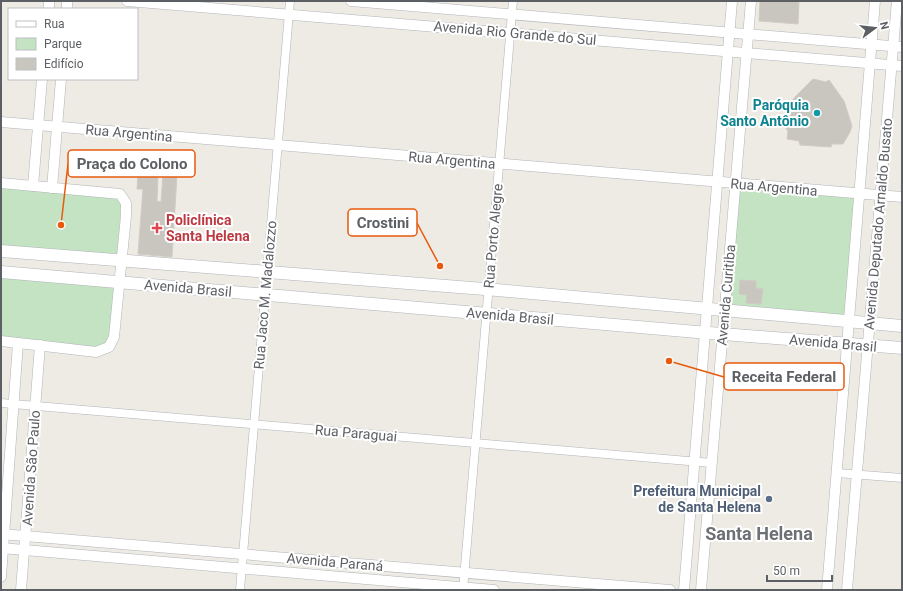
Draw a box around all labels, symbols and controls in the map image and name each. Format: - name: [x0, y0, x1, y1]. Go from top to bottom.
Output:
- legend: [8, 8, 138, 80]
- north arrow: [855, 8, 895, 48]
- text: Rua: [44, 17, 65, 31]
- street label: Avenida Rio Grande do Sul: [433, 18, 597, 48]
- text: N: [877, 20, 892, 31]
- text: Parque: [44, 37, 82, 51]
- text: Edifício: [44, 57, 84, 71]
- place label: Paróquia Santo Antônio: [720, 97, 809, 129]
- marker: Paróquia Santo Antônio: [812, 108, 822, 118]
- street label: Avenida Deputado Arnaldo Busato: [861, 117, 895, 331]
- street label: Rua Argentina: [85, 121, 173, 145]
- street label: Rua Argentina: [408, 148, 496, 172]
- callout: Praça do Colono: [68, 150, 195, 177]
- text: Praça do Colono: [77, 155, 187, 173]
- street label: Rua Argentina: [730, 175, 818, 199]
- street label: Rua Porto Alegre: [480, 183, 506, 289]
- callout: Crostini: [348, 209, 417, 236]
- place label: Policlínica Santa Helena: [166, 212, 250, 244]
- text: Crostini: [357, 214, 409, 232]
- street label: Rua Jaco M. Madalozzo: [251, 220, 279, 370]
- marker: Policlínica Santa Helena: [151, 222, 163, 234]
- street label: Avenida Curitiba: [714, 244, 738, 346]
- street label: Avenida Brasil: [144, 276, 232, 300]
- street label: Avenida Brasil: [466, 304, 554, 328]
- street label: Avenida Brasil: [789, 331, 877, 355]
- callout: Receita Federal: [724, 363, 844, 390]
- text: Receita Federal: [732, 368, 836, 386]
- street label: Avenida São Paulo: [19, 410, 43, 526]
- street label: Rua Paraguai: [314, 421, 398, 445]
- place label: Prefeitura Municipal de Santa Helena: [633, 483, 761, 515]
- marker: Prefeitura Municipal de Santa Helena: [764, 494, 774, 504]
- district label: Santa Helena: [705, 523, 813, 544]
- street label: Avenida Paraná: [286, 550, 384, 574]
- scale bar: [767, 557, 832, 583]
- text: 50 m: [773, 564, 800, 578]

